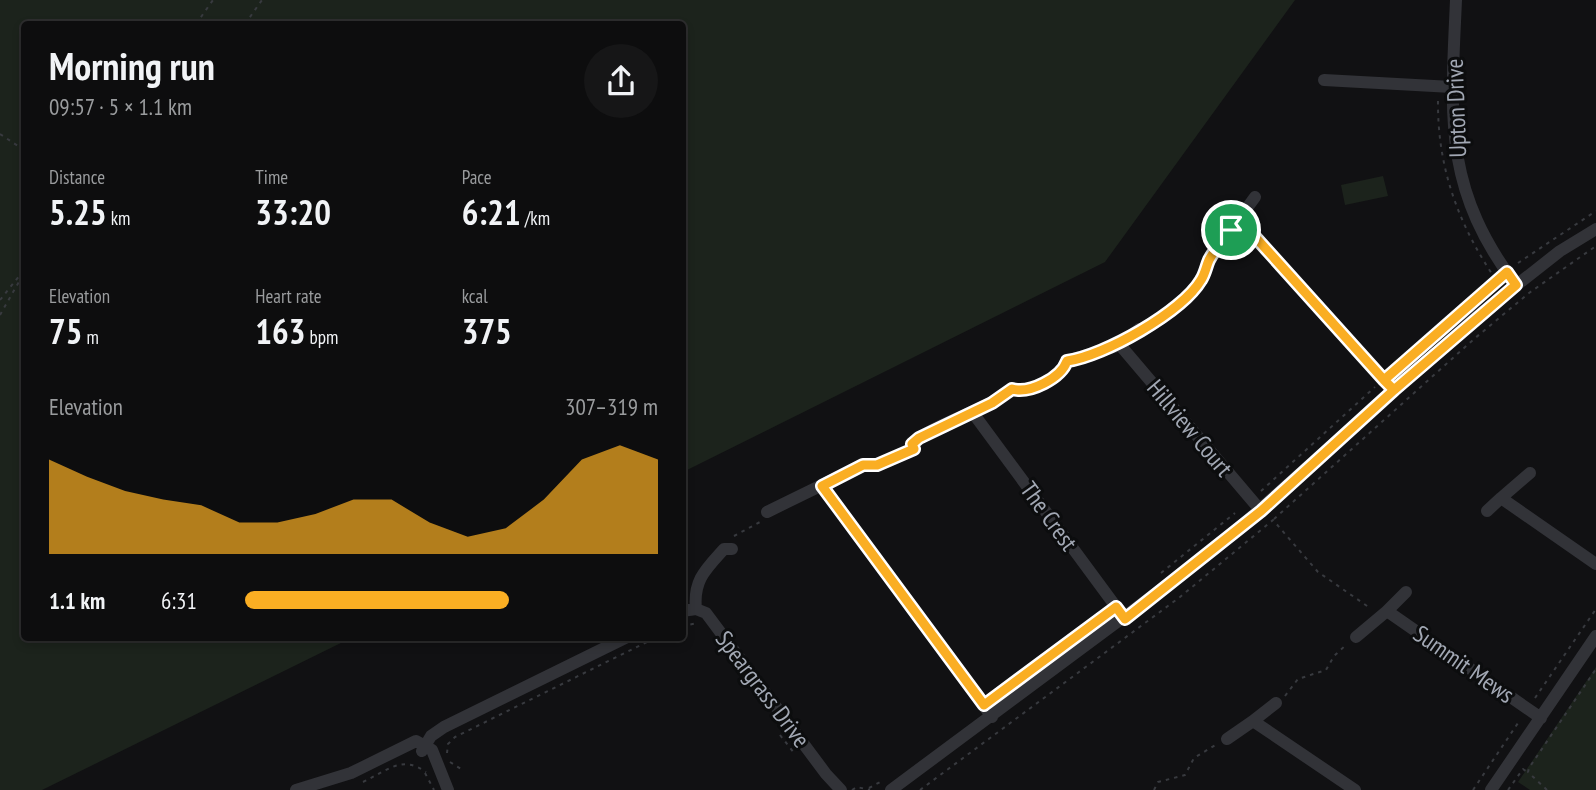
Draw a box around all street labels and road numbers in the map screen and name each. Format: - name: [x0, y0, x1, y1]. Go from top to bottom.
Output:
- street label: Upton Drive: [1439, 58, 1473, 158]
- street label: Hillview Court: [1140, 373, 1240, 483]
- street label: The Crest: [1013, 475, 1085, 557]
- street label: Summit Mews: [1408, 618, 1520, 710]
- street label: Speargrass Drive: [709, 624, 817, 754]

